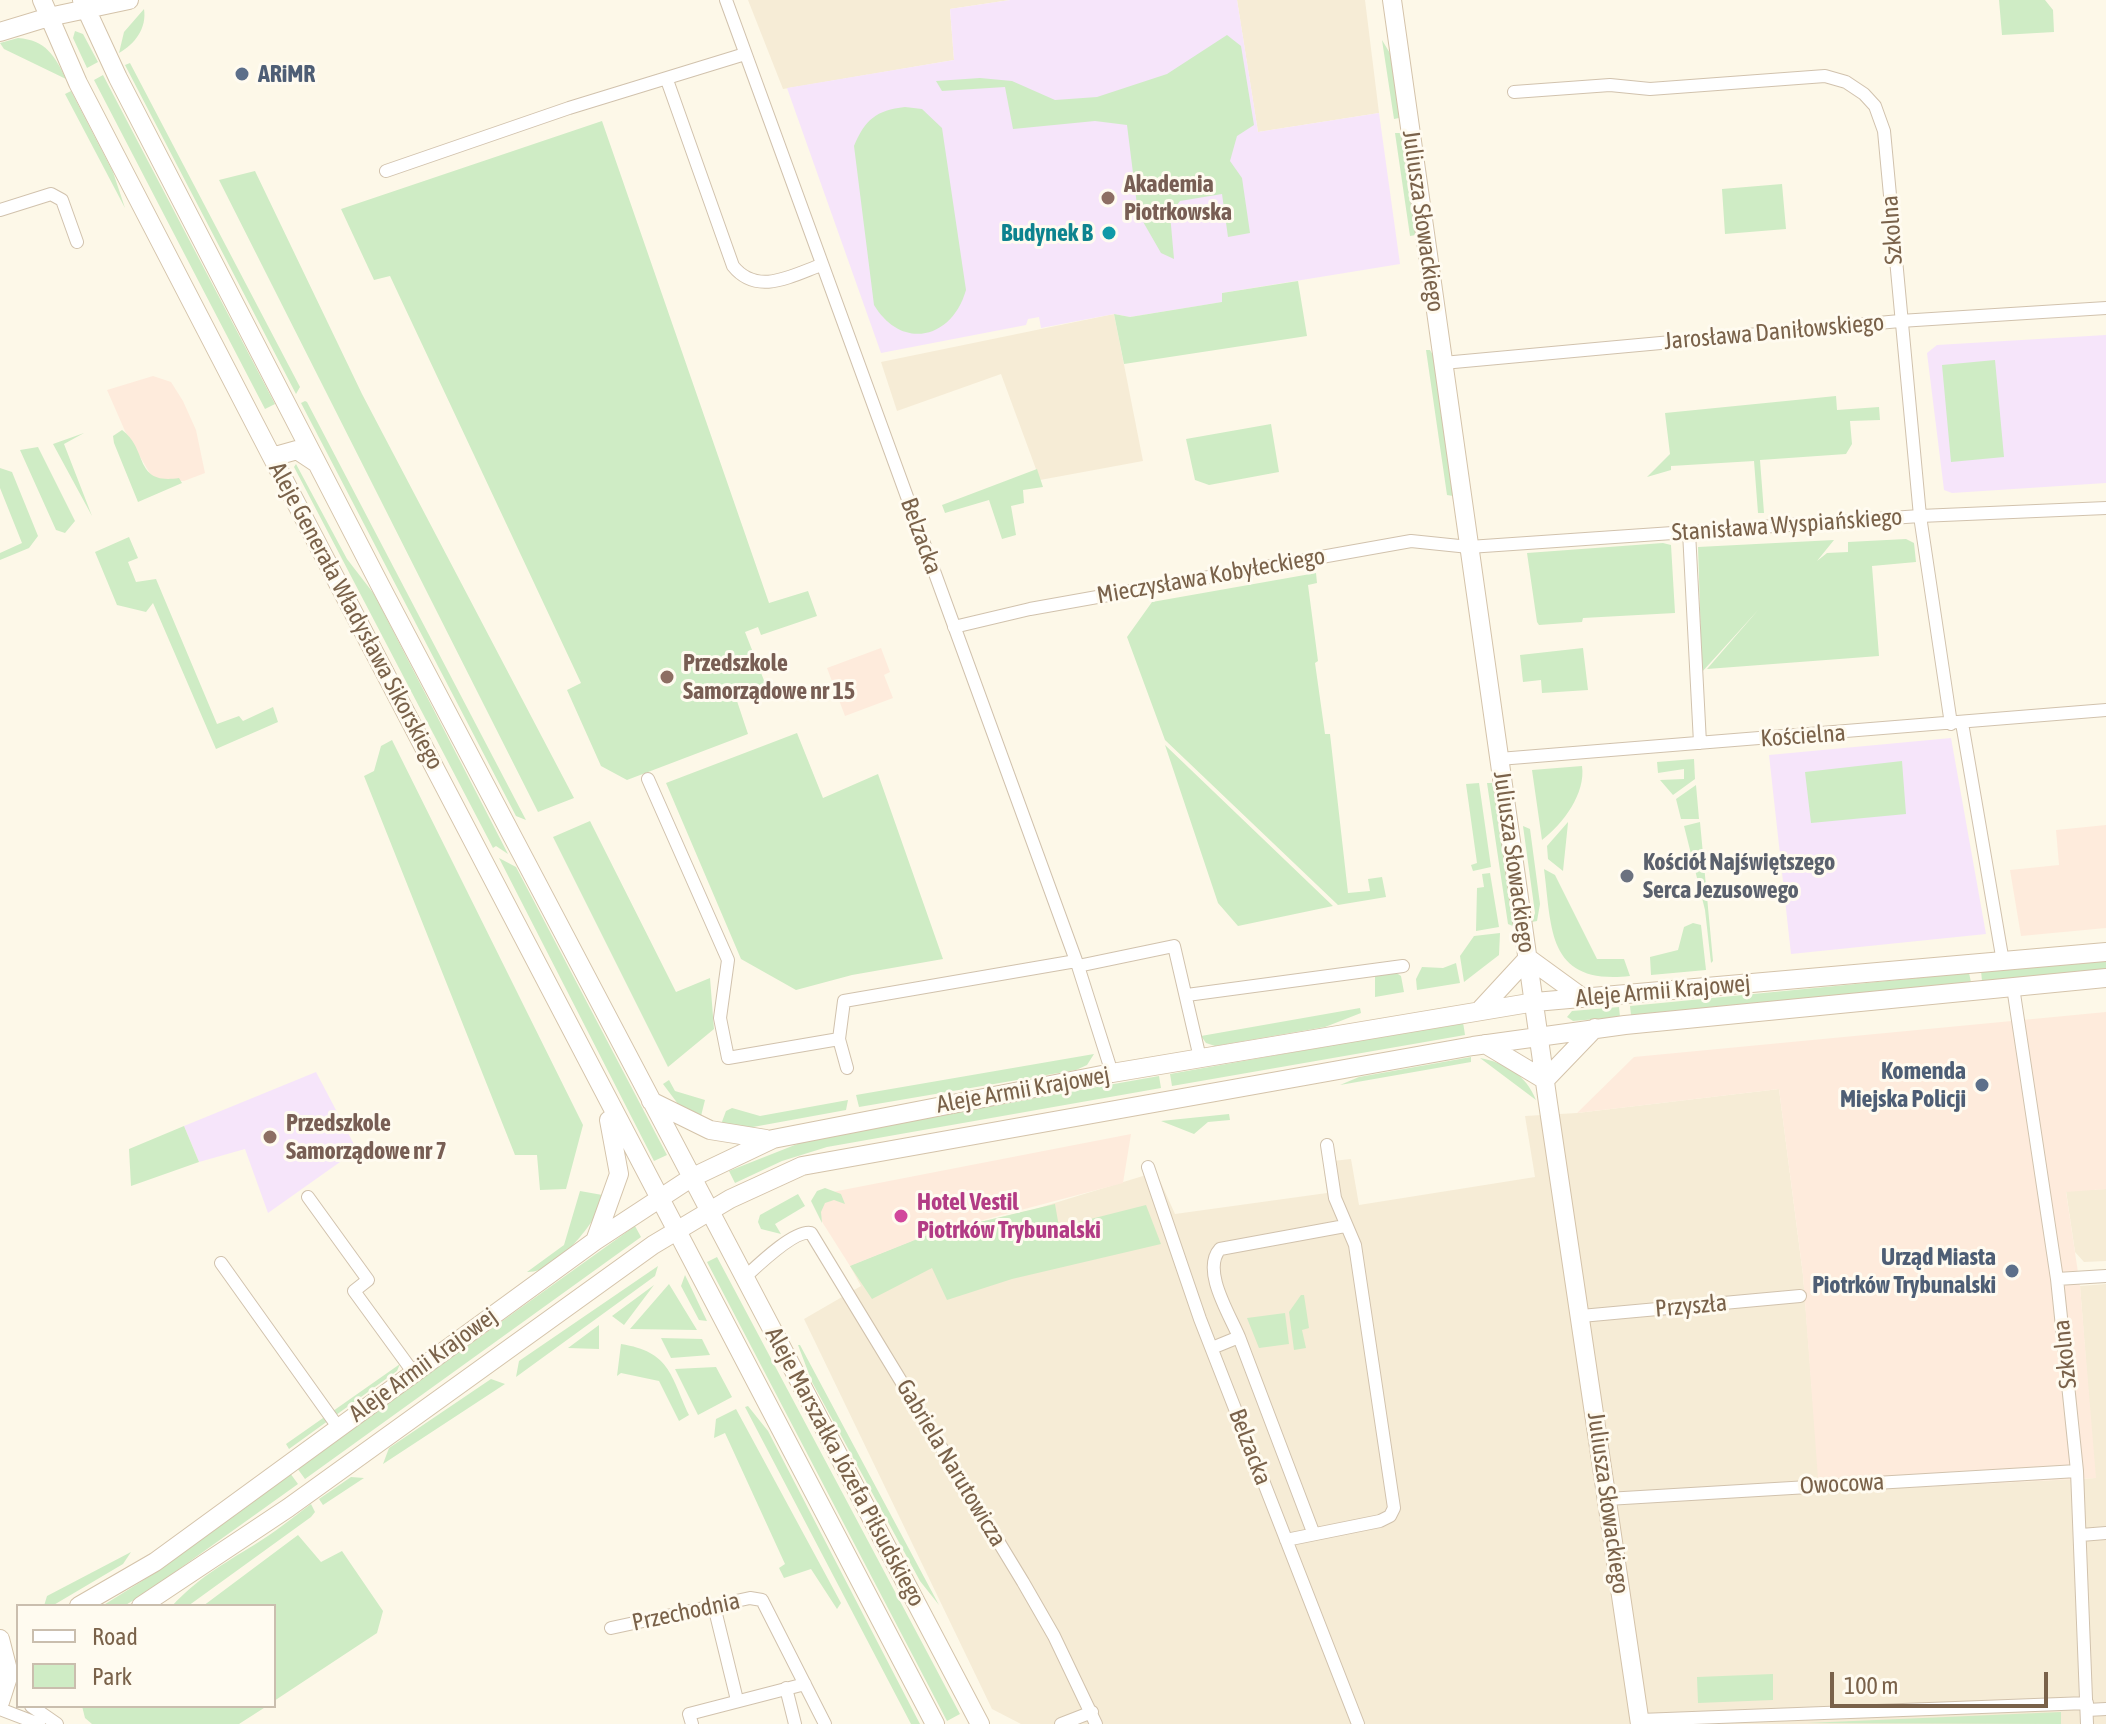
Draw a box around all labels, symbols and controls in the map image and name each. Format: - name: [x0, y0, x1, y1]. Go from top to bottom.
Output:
- place label: ARiMR: [258, 60, 315, 88]
- marker: ARiMR: [233, 65, 251, 83]
- street label: Juliusza Słowackiego: [1396, 128, 1450, 314]
- place label: Akademia Piotrkowska: [1124, 170, 1232, 226]
- marker: Akademia Piotrkowska: [1099, 189, 1117, 207]
- street label: Szkolna: [1875, 194, 1909, 266]
- place label: Budynek B: [1001, 219, 1093, 247]
- marker: Budynek B: [1100, 224, 1118, 242]
- street label: Jarosława Daniłowskiego: [1663, 308, 1885, 356]
- street label: Aleje Generała Władysława Sikorskiego: [263, 457, 449, 775]
- street label: Belzacka: [894, 494, 948, 578]
- street label: Stanisława Wyspiańskiego: [1671, 503, 1903, 547]
- street label: Mieczysława Kobyłeckiego: [1095, 542, 1327, 610]
- place label: Przedszkole Samorządowe nr 15: [683, 649, 855, 705]
- marker: Przedszkole Samorządowe nr 15: [658, 668, 676, 686]
- street label: Kościelna: [1759, 719, 1847, 753]
- street label: Juliusza Słowackiego: [1487, 769, 1541, 955]
- place label: Kościół Najświętszego Serca Jezusowego: [1643, 848, 1835, 904]
- marker: Kościół Najświętszego Serca Jezusowego: [1618, 867, 1636, 885]
- street label: Aleje Armii Krajowej: [1574, 969, 1752, 1013]
- place label: Komenda Miejska Policji: [1840, 1057, 1966, 1113]
- street label: Aleje Armii Krajowej: [934, 1061, 1112, 1119]
- marker: Komenda Miejska Policji: [1973, 1076, 1991, 1094]
- place label: Przedszkole Samorządowe nr 7: [286, 1109, 447, 1165]
- marker: Przedszkole Samorządowe nr 7: [261, 1128, 279, 1146]
- place label: Hotel Vestil Piotrków Trybunalski: [917, 1188, 1101, 1244]
- marker: Hotel Vestil Piotrków Trybunalski: [892, 1207, 910, 1225]
- place label: Urząd Miasta Piotrków Trybunalski: [1812, 1243, 1996, 1299]
- marker: Urząd Miasta Piotrków Trybunalski: [2003, 1262, 2021, 1280]
- street label: Przyszła: [1654, 1289, 1728, 1323]
- street label: Aleje Armii Krajowej: [344, 1302, 502, 1428]
- street label: Szkolna: [2047, 1318, 2083, 1390]
- street label: Aleje Marszałka Józefa Piłsudskiego: [759, 1323, 931, 1611]
- street label: Gabriela Narutowicza: [890, 1374, 1012, 1552]
- street label: Belzacka: [1222, 1405, 1278, 1489]
- street label: Juliusza Słowackiego: [1581, 1410, 1635, 1596]
- street label: Owocowa: [1799, 1467, 1885, 1501]
- street label: Przechodnia: [629, 1587, 743, 1637]
- legend: [16, 1604, 276, 1708]
- text: Road: [92, 1623, 138, 1650]
- scale bar: [1834, 1656, 2052, 1706]
- text: Park: [92, 1663, 132, 1690]
- text: 100 m: [1844, 1672, 1898, 1699]

